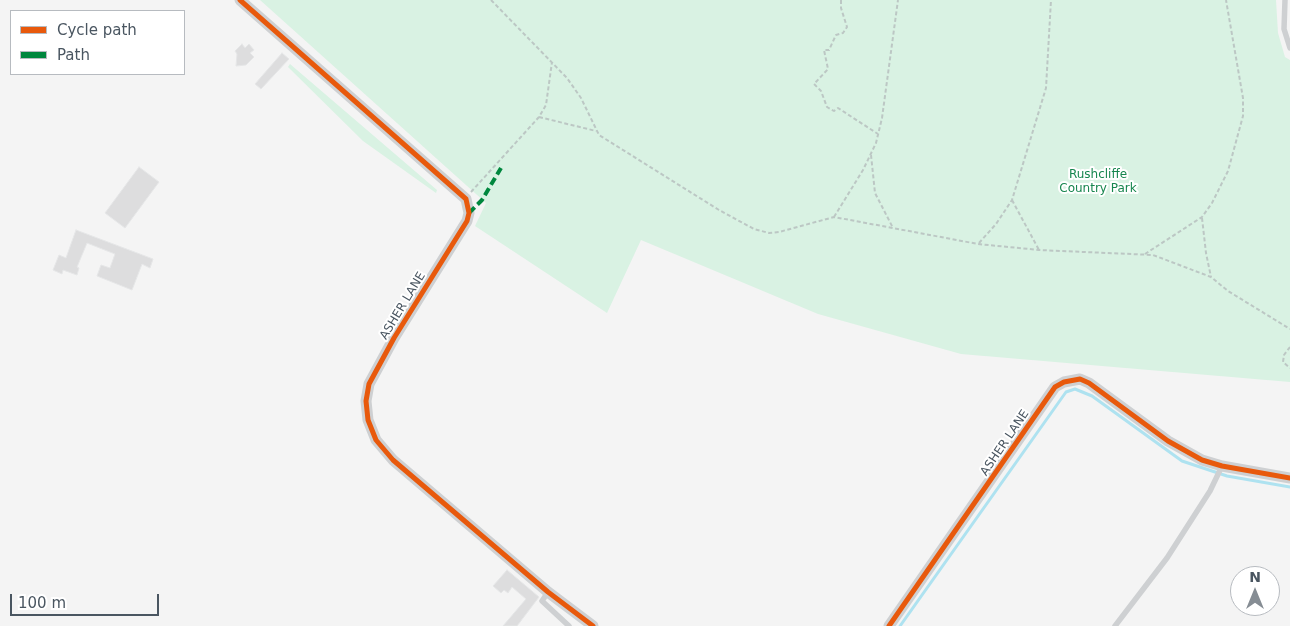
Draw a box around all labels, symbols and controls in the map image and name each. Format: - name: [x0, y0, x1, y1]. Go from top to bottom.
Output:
- legend: [10, 10, 185, 75]
- text: Cycle path: [57, 21, 137, 39]
- text: Path: [57, 46, 90, 64]
- park label: Rushcliffe Country Park: [1059, 168, 1137, 196]
- street label: ASHER LANE: [377, 270, 429, 342]
- street label: ASHER LANE: [978, 407, 1032, 479]
- north arrow: [1230, 566, 1280, 616]
- text: N: [1249, 569, 1261, 585]
- scale bar: [12, 584, 161, 616]
- text: 100 m: [18, 594, 66, 612]

